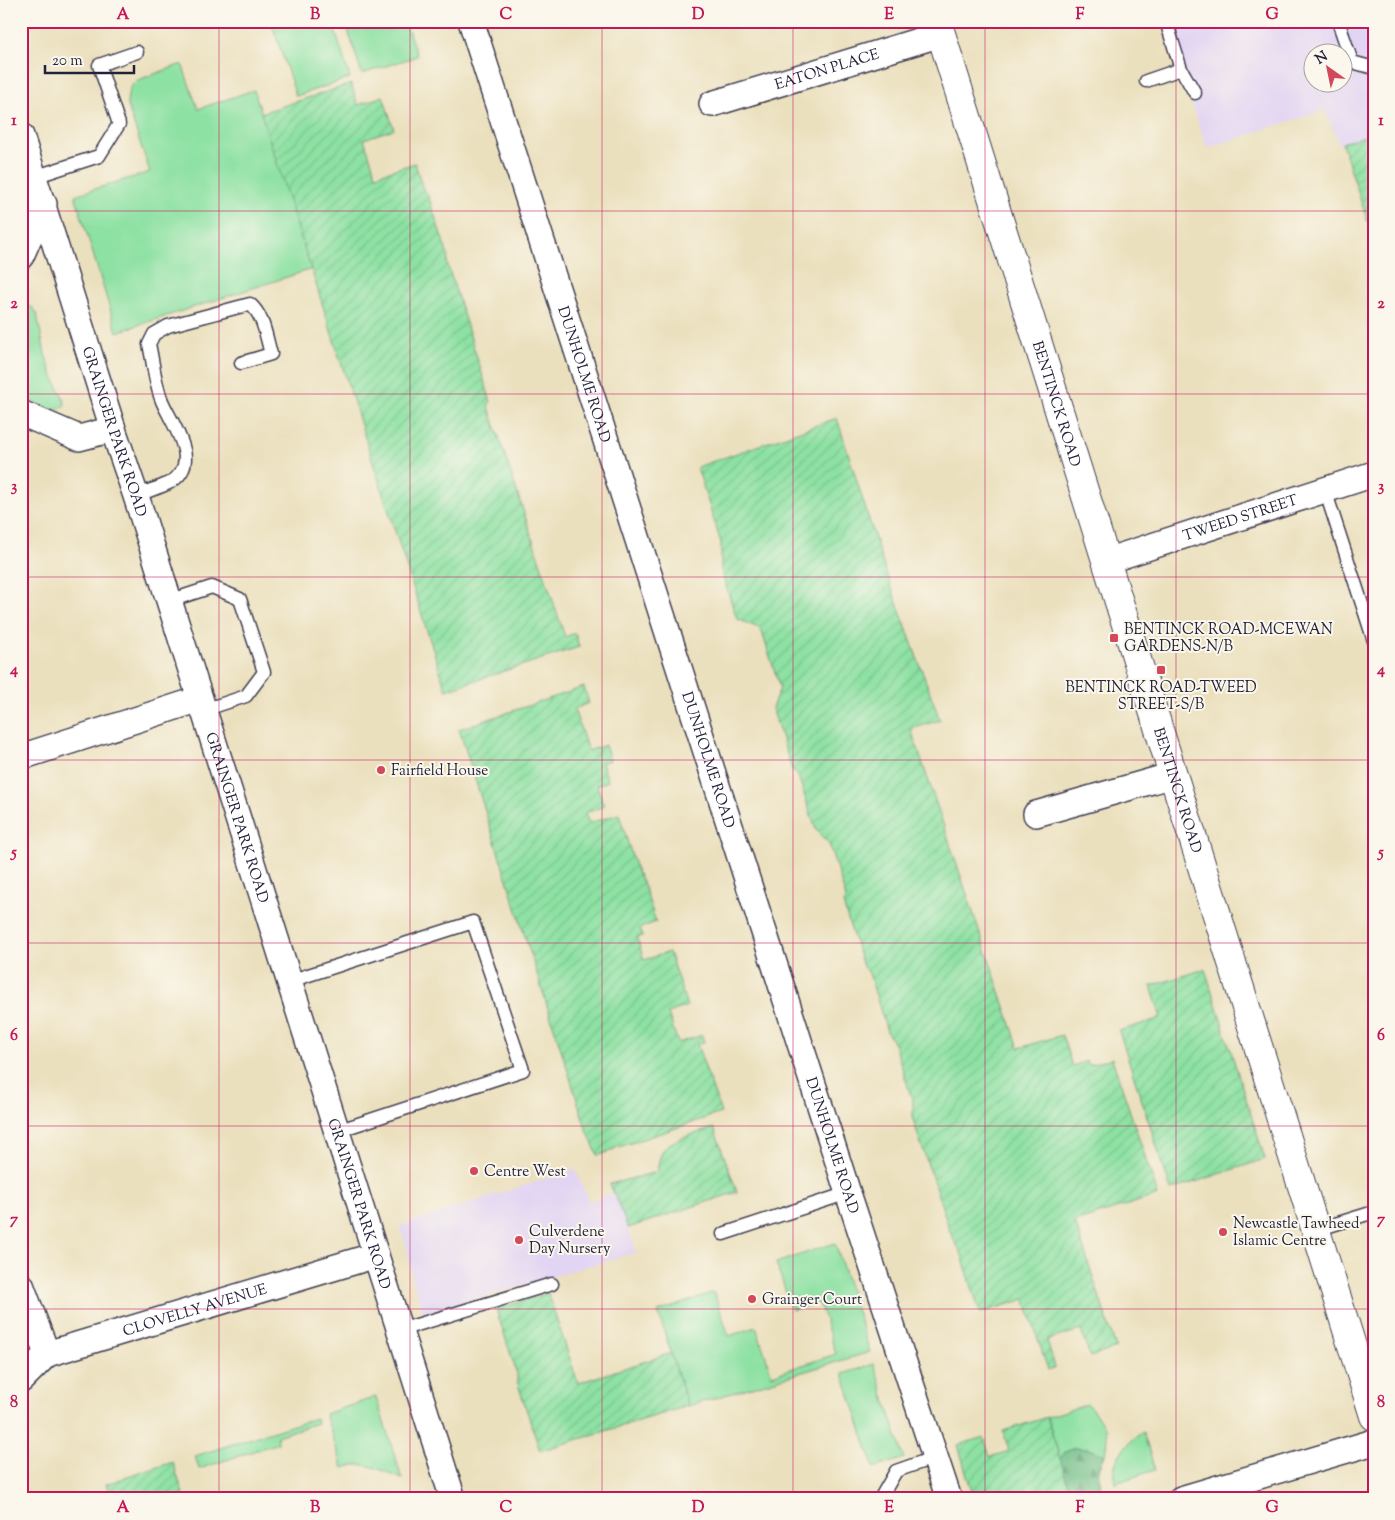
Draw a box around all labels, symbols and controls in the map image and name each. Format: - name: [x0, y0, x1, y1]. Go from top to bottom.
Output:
- text: A: [117, 4, 130, 27]
- text: B: [310, 4, 320, 27]
- text: C: [500, 4, 513, 27]
- text: D: [692, 4, 705, 27]
- text: E: [884, 4, 894, 27]
- text: F: [1076, 4, 1085, 27]
- text: G: [1265, 4, 1279, 27]
- scale bar: [45, 42, 134, 74]
- north arrow: [1302, 42, 1352, 92]
- street label: EATON PLACE: [772, 44, 882, 96]
- text: N: [1312, 47, 1332, 70]
- text: 20 m: [52, 51, 83, 72]
- text: 1: [11, 110, 17, 133]
- text: 1: [1378, 110, 1384, 133]
- text: 2: [10, 293, 18, 316]
- text: 2: [1377, 293, 1385, 316]
- street label: DUNHOLME ROAD: [551, 304, 615, 446]
- street label: BENTINCK ROAD: [1026, 339, 1085, 470]
- street label: GRAINGER PARK ROAD: [76, 344, 151, 520]
- text: 3: [11, 476, 18, 499]
- text: 3: [1378, 476, 1385, 499]
- street label: TWEED STREET: [1181, 490, 1301, 547]
- place label: BENTINCK ROAD-MCEWAN GARDENS-N/B: [1124, 620, 1333, 658]
- marker: BENTINCK ROAD-MCEWAN GARDENS-N/B: [1108, 632, 1120, 644]
- text: 4: [9, 659, 18, 682]
- text: 4: [1376, 659, 1385, 682]
- marker: BENTINCK ROAD-TWEED STREET-S/B: [1155, 664, 1167, 676]
- place label: BENTINCK ROAD-TWEED STREET-S/B: [1065, 678, 1257, 716]
- street label: DUNHOLME ROAD: [675, 689, 739, 831]
- street label: BENTINCK ROAD: [1147, 725, 1206, 856]
- street label: GRAINGER PARK ROAD: [199, 730, 273, 906]
- place label: Fairfield House: [391, 761, 488, 782]
- marker: Fairfield House: [375, 764, 387, 776]
- text: 5: [9, 842, 17, 865]
- text: 5: [1376, 842, 1384, 865]
- text: 6: [10, 1025, 18, 1048]
- text: 6: [1377, 1025, 1385, 1048]
- street label: DUNHOLME ROAD: [799, 1075, 863, 1217]
- street label: GRAINGER PARK ROAD: [321, 1116, 395, 1292]
- place label: Centre West: [484, 1162, 566, 1183]
- marker: Centre West: [468, 1165, 480, 1177]
- text: 7: [10, 1209, 19, 1232]
- text: 7: [1377, 1209, 1386, 1232]
- place label: Newcastle Tawheed Islamic Centre: [1233, 1214, 1360, 1252]
- place label: Culverdene Day Nursery: [529, 1222, 611, 1260]
- marker: Newcastle Tawheed Islamic Centre: [1217, 1226, 1229, 1238]
- marker: Culverdene Day Nursery: [513, 1234, 525, 1246]
- street label: CLOVELLY AVENUE: [120, 1279, 270, 1343]
- place label: Grainger Court: [762, 1290, 862, 1311]
- marker: Grainger Court: [746, 1293, 758, 1305]
- text: 8: [10, 1392, 18, 1415]
- text: 8: [1377, 1392, 1385, 1415]
- text: A: [117, 1497, 130, 1520]
- text: B: [310, 1497, 320, 1520]
- text: C: [500, 1497, 513, 1520]
- text: D: [692, 1497, 705, 1520]
- text: E: [884, 1497, 894, 1520]
- text: F: [1076, 1497, 1085, 1520]
- text: G: [1265, 1497, 1279, 1520]

